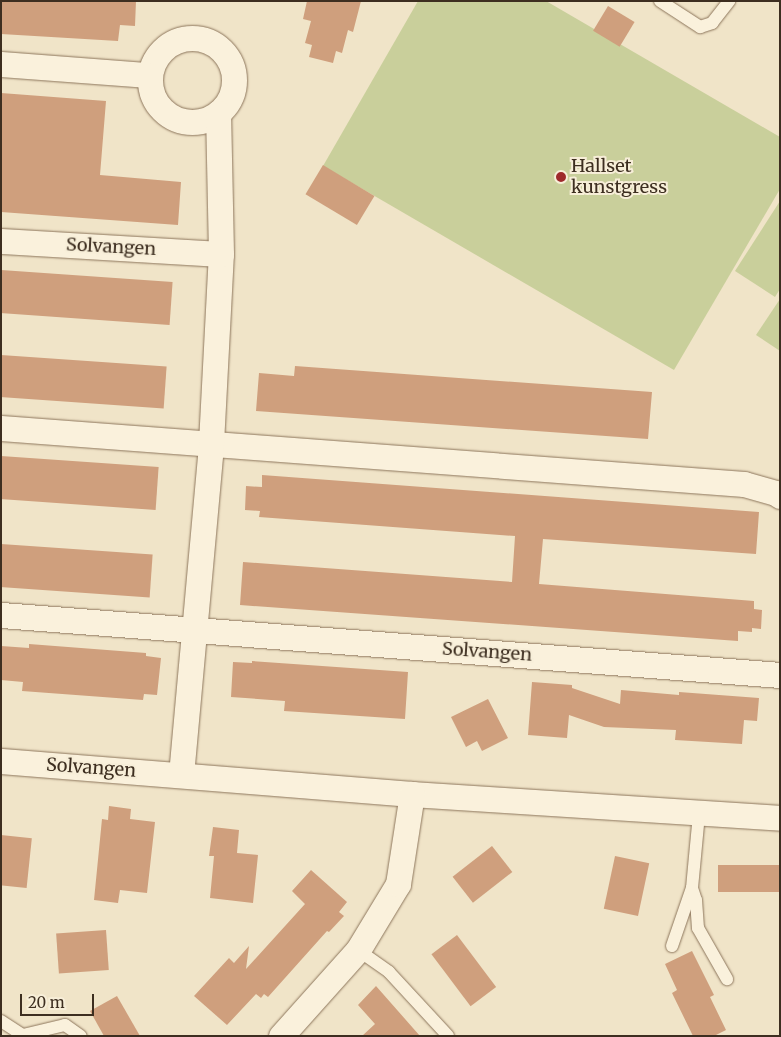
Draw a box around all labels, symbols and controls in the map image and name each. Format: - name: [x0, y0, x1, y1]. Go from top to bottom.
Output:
- place label: Hallset kunstgress: [571, 156, 667, 198]
- marker: Hallset kunstgress: [555, 171, 567, 183]
- street label: Solvangen: [65, 234, 157, 260]
- street label: Solvangen: [441, 638, 533, 666]
- street label: Solvangen: [45, 754, 137, 782]
- scale bar: [22, 984, 96, 1016]
- text: 20 m: [28, 993, 65, 1012]

